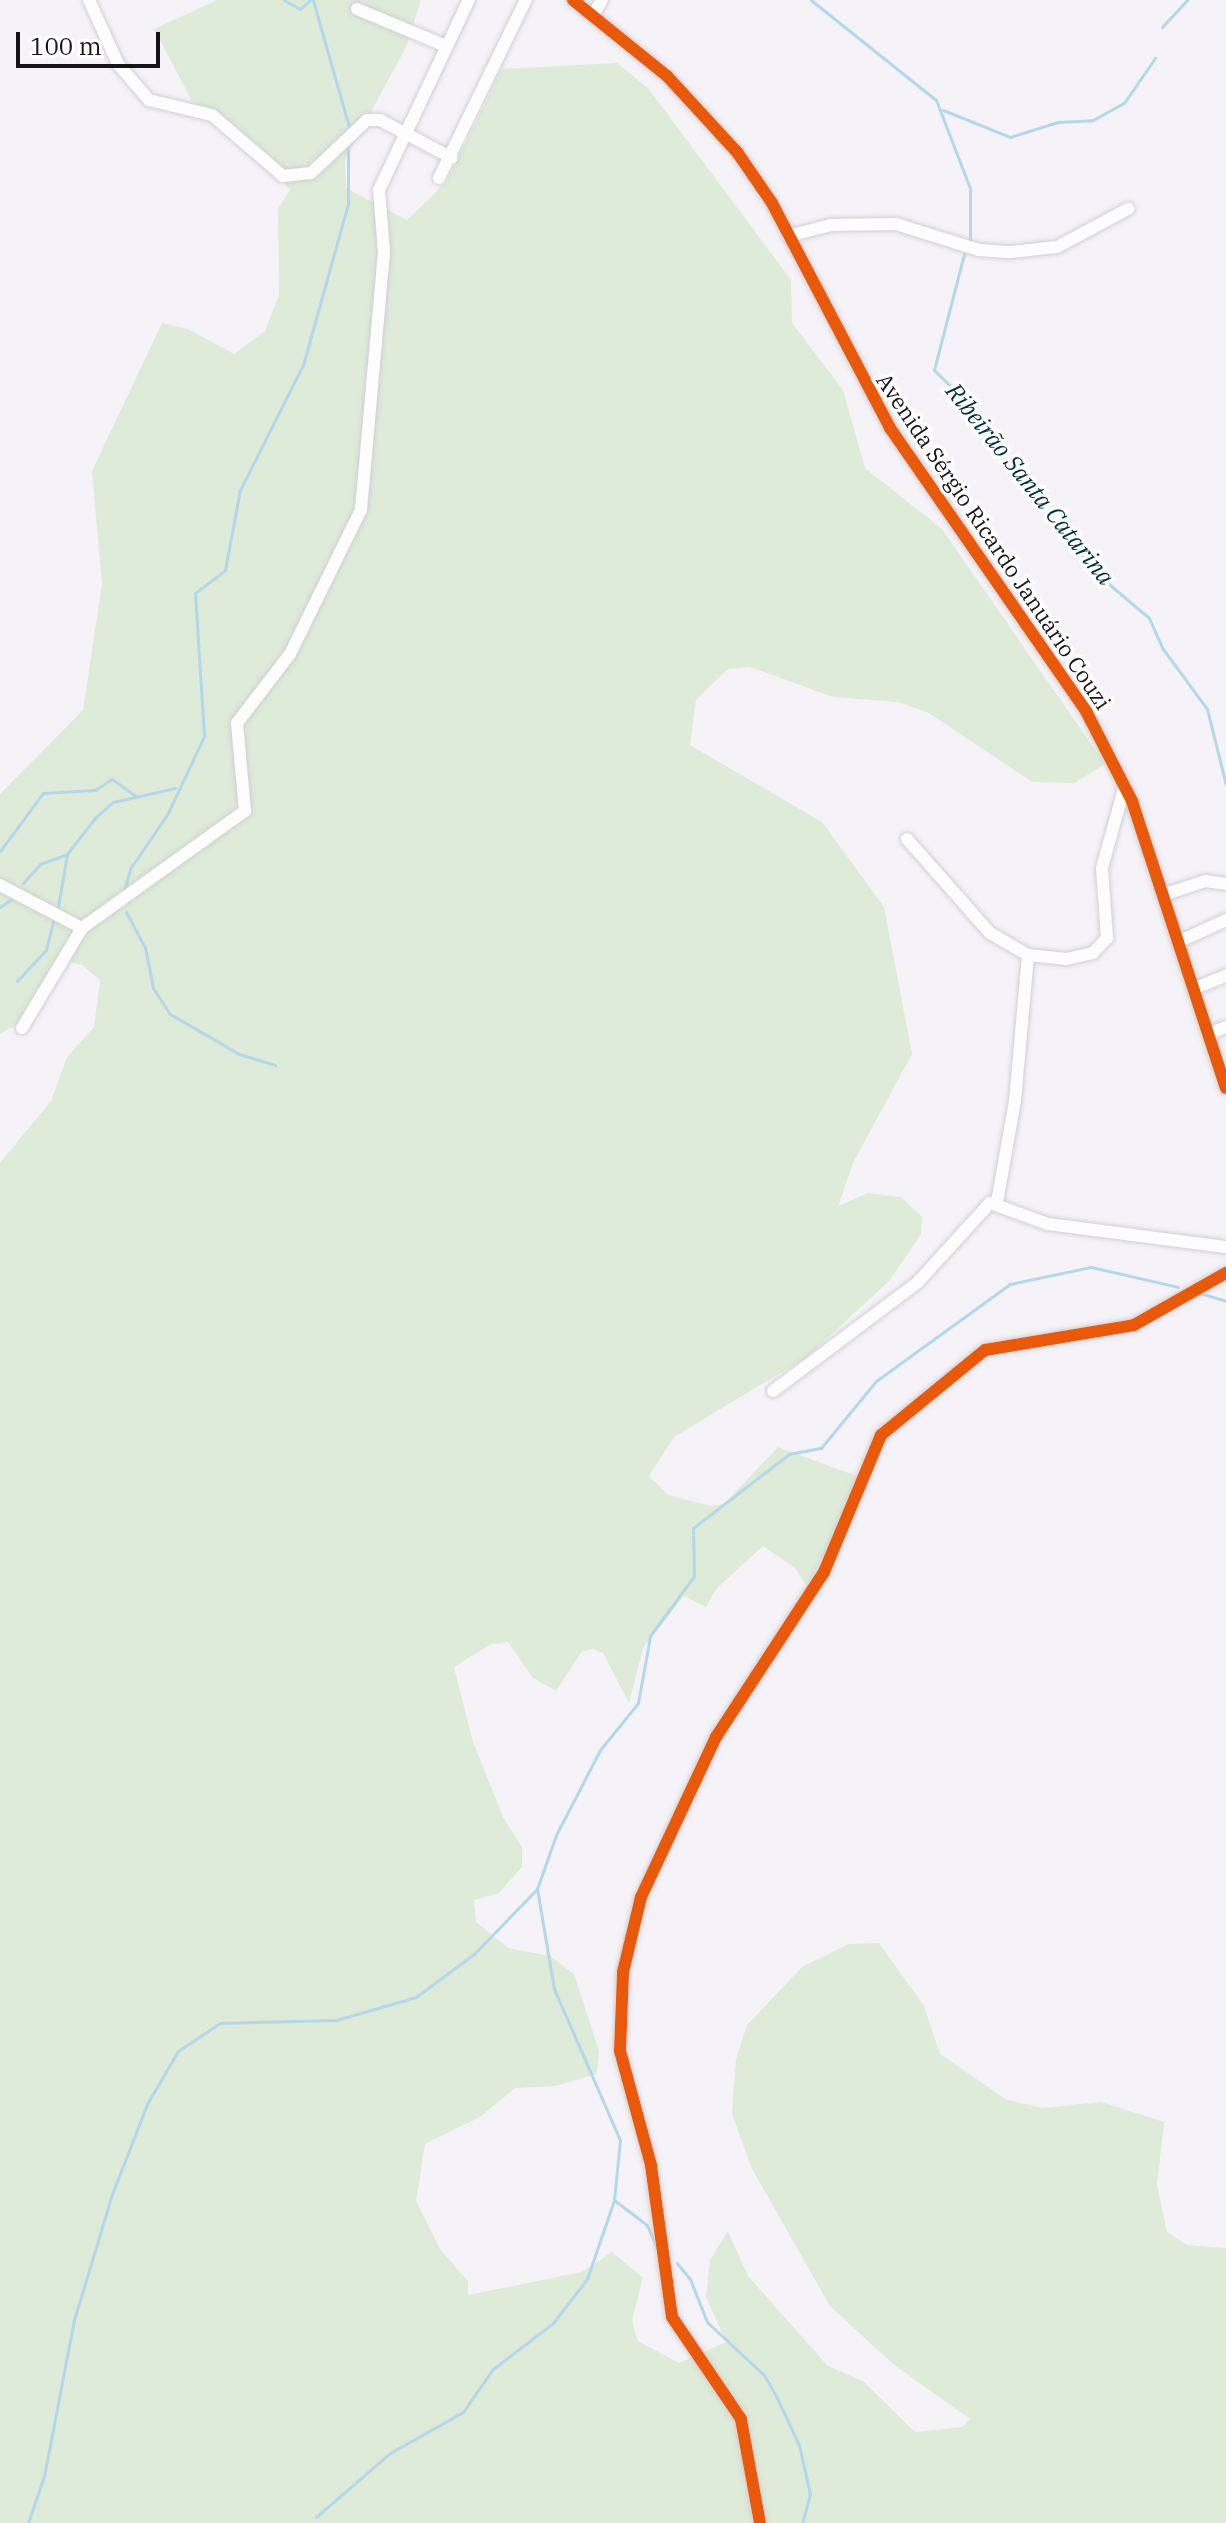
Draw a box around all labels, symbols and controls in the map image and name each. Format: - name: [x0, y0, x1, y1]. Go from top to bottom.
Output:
- scale bar: [20, 16, 164, 66]
- text: 100 m: [30, 30, 102, 62]
- street label: Avenida Sérgio Ricardo Januário Couzi: [871, 368, 1117, 714]
- water label: Ribeirão Santa Catarina: [940, 377, 1120, 591]

